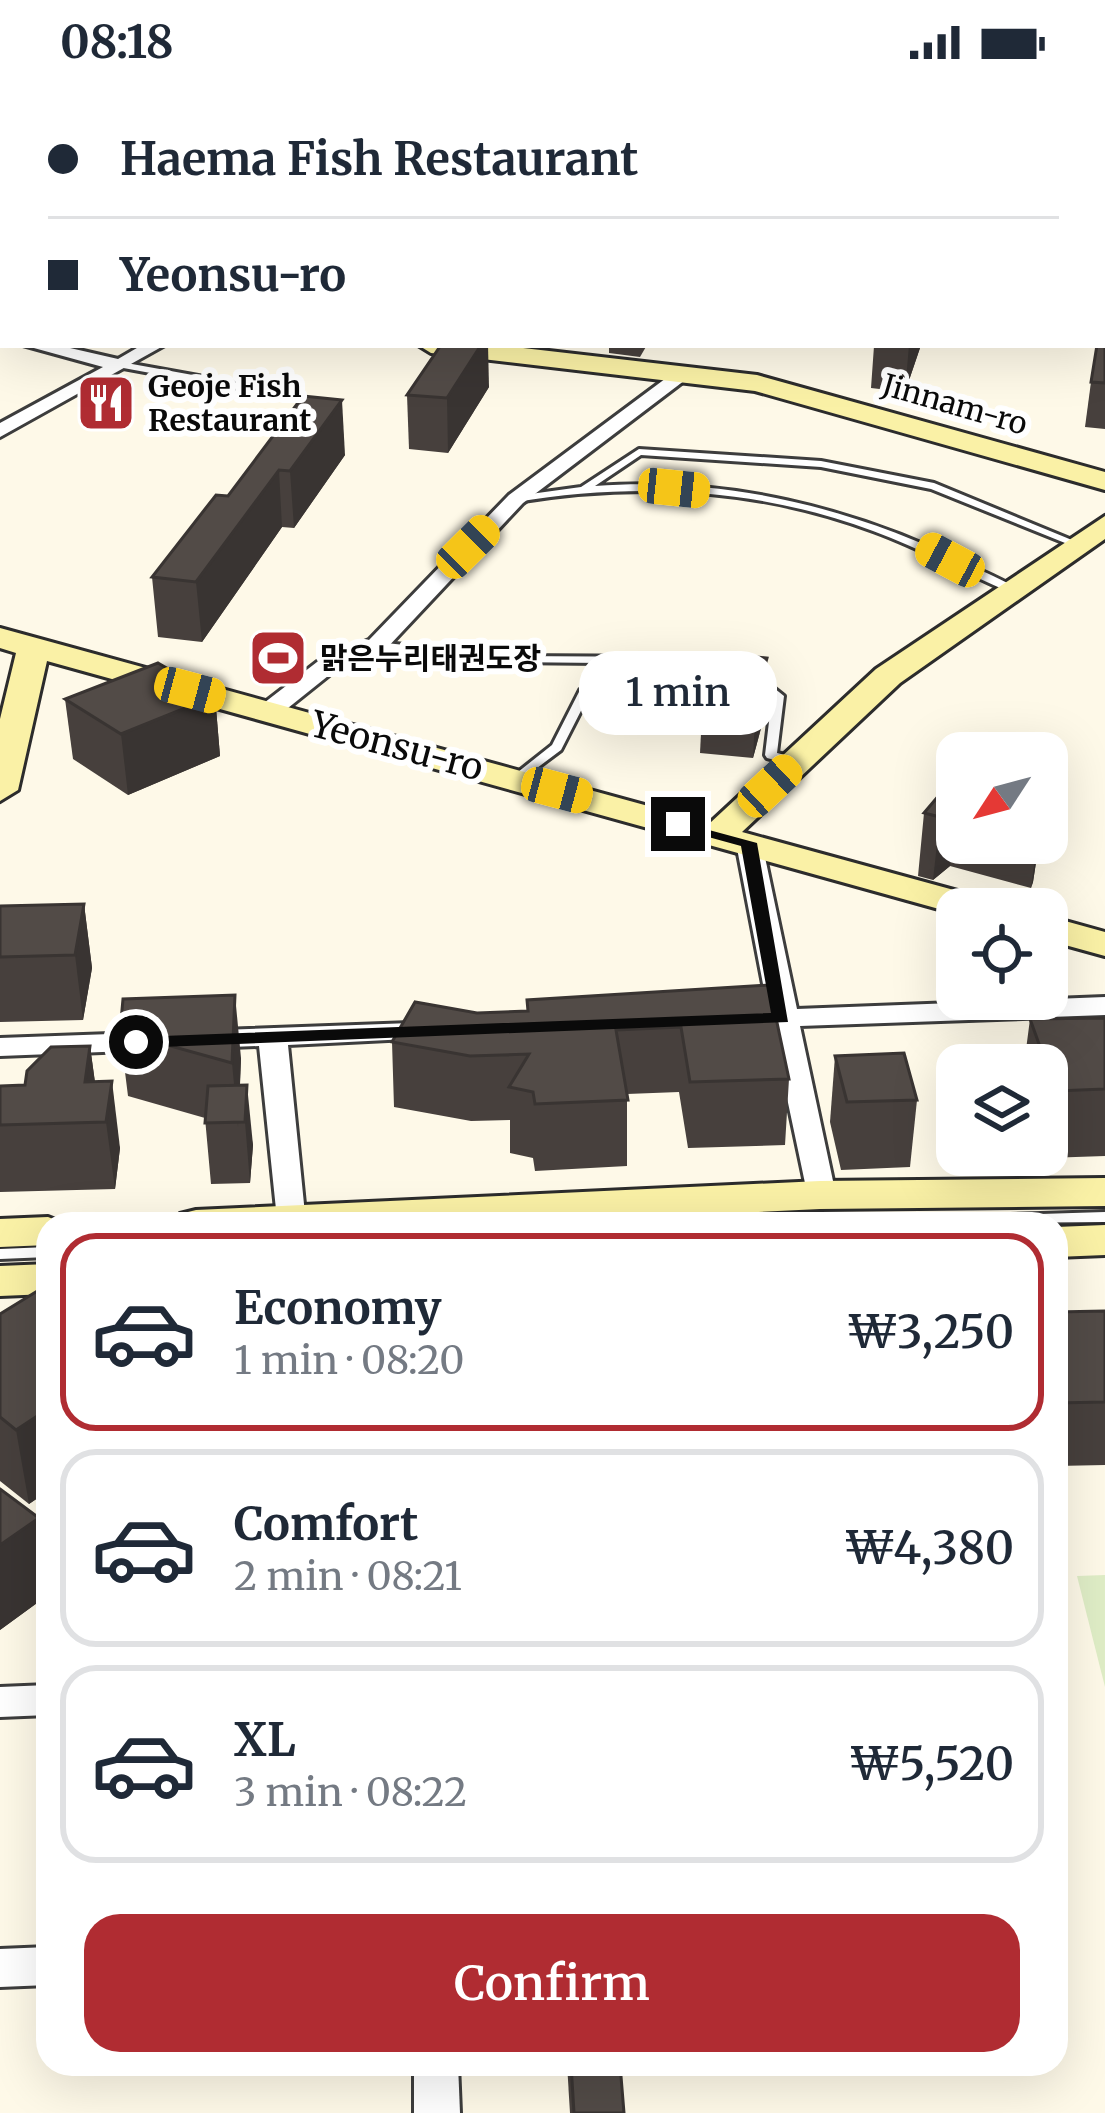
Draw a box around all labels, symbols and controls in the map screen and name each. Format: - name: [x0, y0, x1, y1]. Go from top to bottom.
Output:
- text: 08:18: [60, 14, 174, 70]
- text: Haema Fish Restaurant: [120, 131, 638, 187]
- text: Yeonsu-ro: [120, 247, 346, 303]
- street label: Jinnam-ro: [877, 365, 1032, 443]
- place label: Geoje Fish Restaurant: [148, 367, 311, 439]
- restaurant icon: Geoje Fish Restaurant: [75, 372, 137, 434]
- car: [636, 466, 712, 510]
- car: [430, 509, 506, 585]
- car: [910, 527, 990, 593]
- sports icon: 맑은누리태권도장: [247, 627, 309, 689]
- place label: 맑은누리태권도장: [320, 639, 541, 677]
- callout: 1 min: [579, 650, 777, 734]
- car: [151, 663, 229, 717]
- text: 1 min: [626, 668, 730, 717]
- street label: Yeonsu-ro: [305, 701, 488, 791]
- north arrow: [936, 732, 1068, 864]
- map controls: [936, 732, 1068, 1176]
- car: [731, 748, 809, 824]
- car: [518, 763, 596, 817]
- route end: [651, 797, 705, 851]
- button: locate: [936, 888, 1068, 1020]
- route start: [109, 1015, 163, 1069]
- button: layers: [936, 1044, 1068, 1176]
- icon: car: [90, 1278, 198, 1386]
- text: Economy: [234, 1280, 442, 1336]
- text: ₩3,250: [848, 1304, 1014, 1360]
- text: 1 min · 08:20: [234, 1336, 464, 1385]
- icon: car: [90, 1494, 198, 1602]
- text: Comfort: [234, 1496, 418, 1552]
- text: ₩4,380: [845, 1520, 1014, 1576]
- text: 2 min · 08:21: [234, 1552, 462, 1601]
- icon: car: [90, 1710, 198, 1818]
- text: XL: [234, 1712, 296, 1768]
- text: ₩5,520: [850, 1736, 1014, 1792]
- text: 3 min · 08:22: [234, 1768, 467, 1817]
- button: Confirm: [84, 1914, 1020, 2052]

